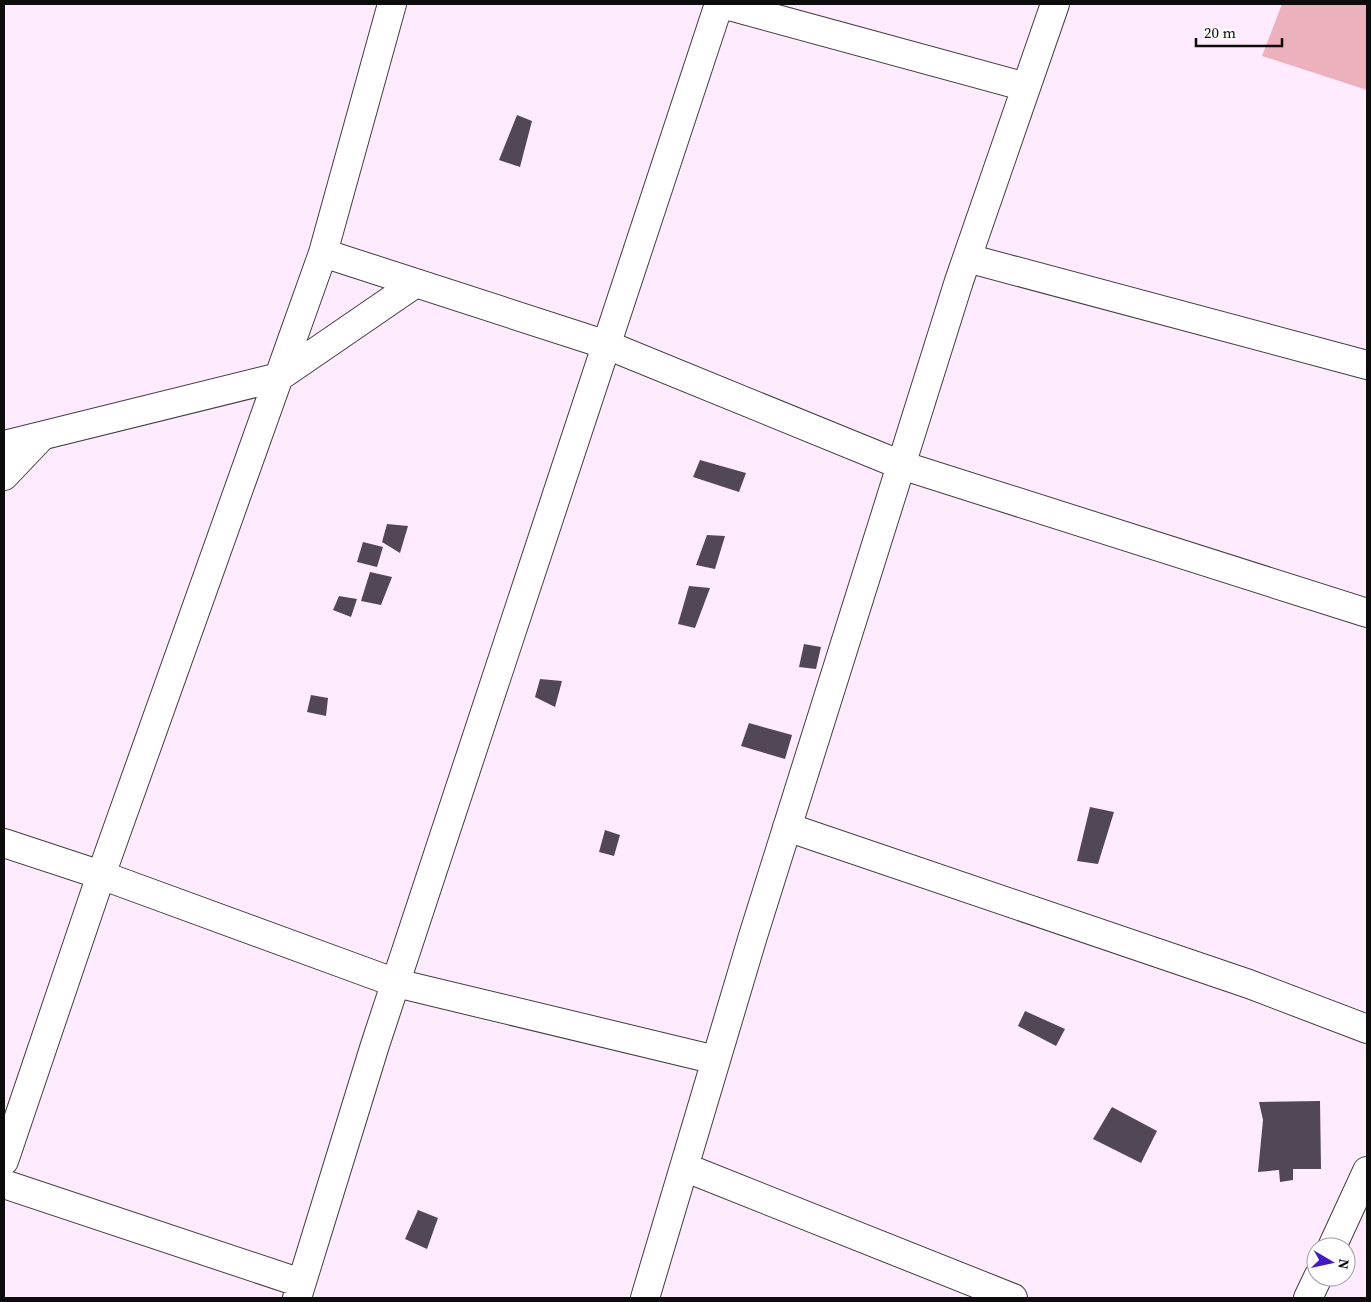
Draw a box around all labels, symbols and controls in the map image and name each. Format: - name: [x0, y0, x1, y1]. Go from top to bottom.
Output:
- scale bar: [1196, 15, 1282, 47]
- text: 20 m: [1204, 22, 1236, 43]
- north arrow: [1306, 1237, 1356, 1287]
- text: N: [1333, 1257, 1355, 1271]

